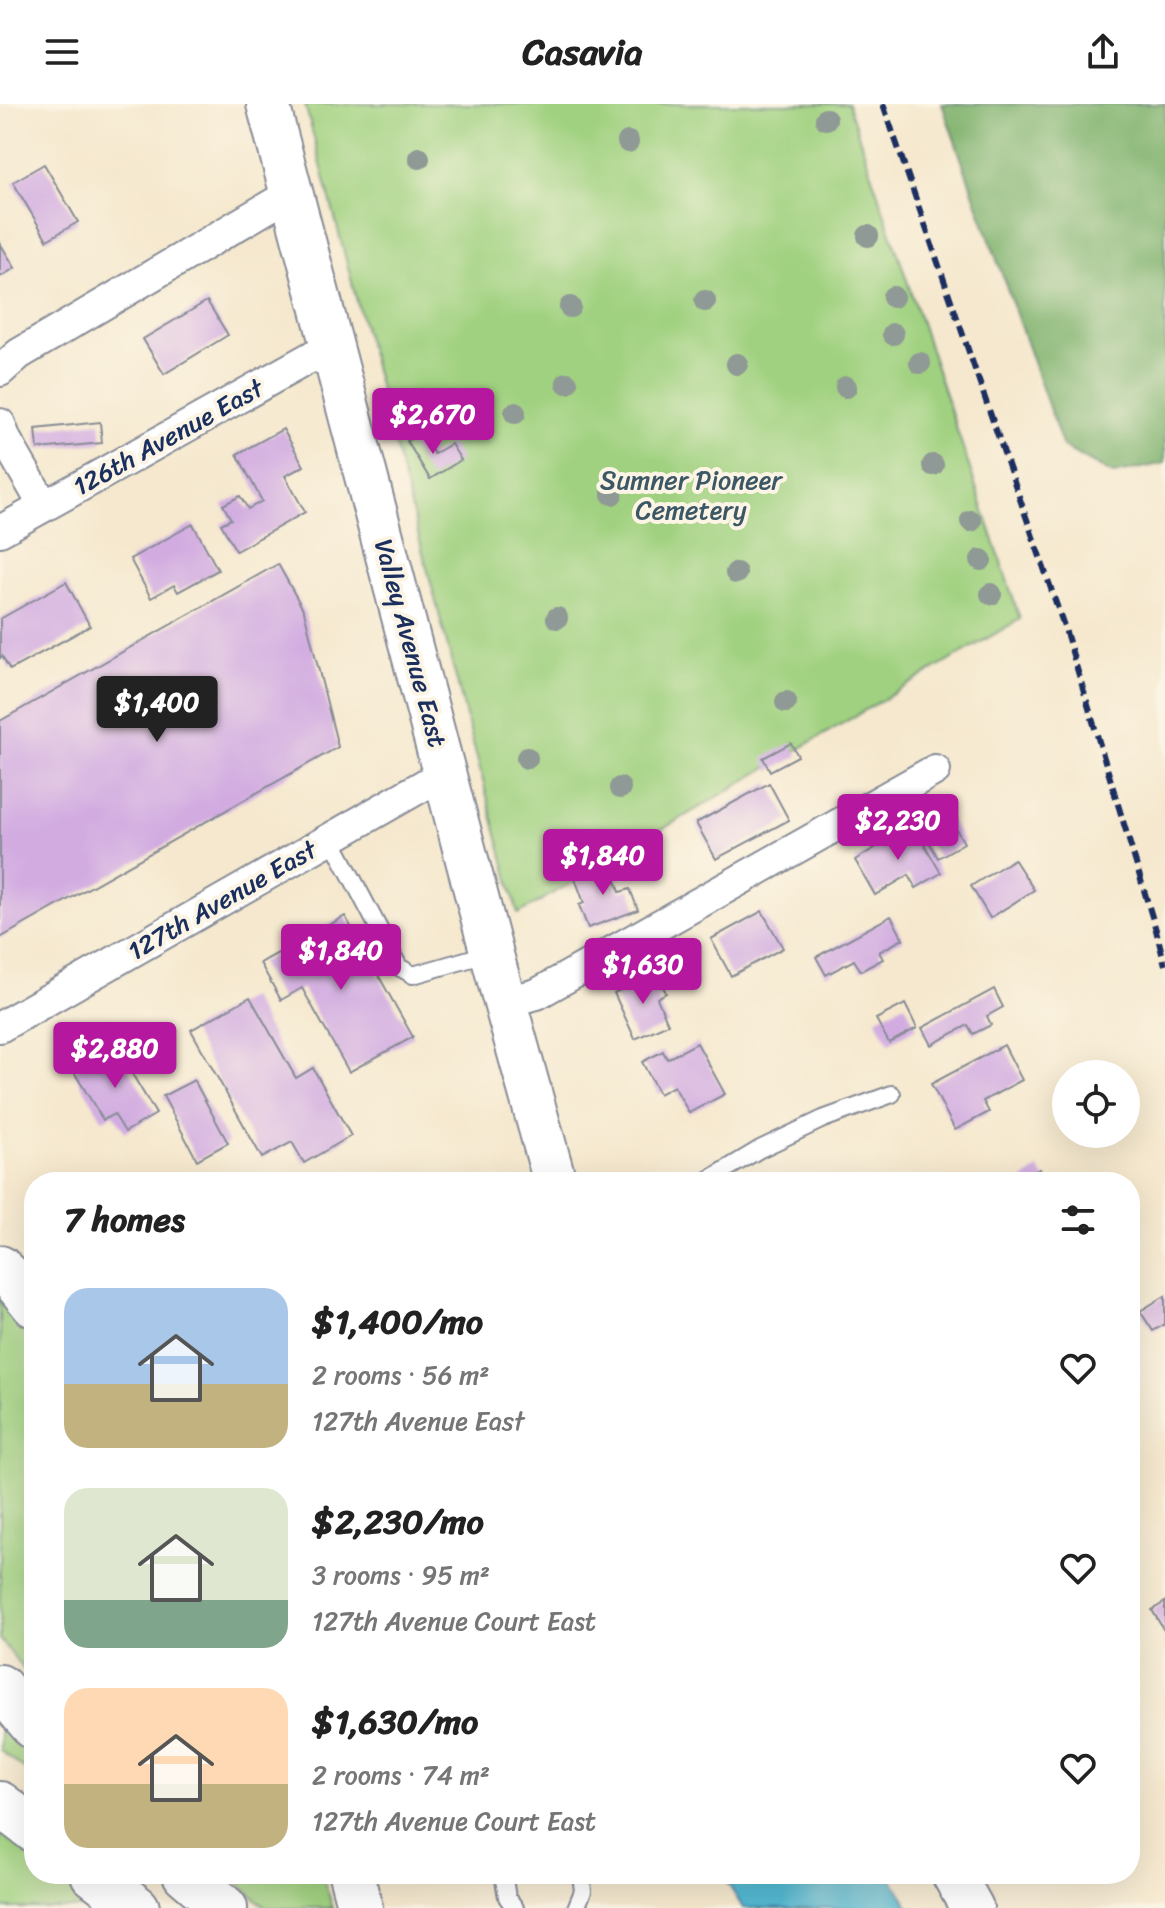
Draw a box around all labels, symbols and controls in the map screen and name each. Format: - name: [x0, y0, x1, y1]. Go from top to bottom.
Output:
- text: Casavia: [523, 20, 642, 84]
- icon: menu: [40, 30, 84, 74]
- icon: share: [1081, 30, 1125, 74]
- street label: 126th Avenue East: [64, 365, 273, 509]
- pin: $2,670: [368, 388, 498, 456]
- text: $2,670: [390, 391, 476, 437]
- park label: Sumner Pioneer Cemetery: [600, 457, 783, 533]
- street label: Valley Avenue East: [361, 534, 461, 752]
- pin: $1,400: [92, 676, 222, 744]
- text: $1,400: [115, 679, 199, 725]
- pin: $2,230: [833, 794, 963, 862]
- text: $2,230: [855, 797, 941, 843]
- street label: 127th Avenue East: [119, 826, 327, 973]
- pin: $1,840: [538, 829, 668, 897]
- text: $1,840: [561, 832, 645, 878]
- pin: $1,840: [276, 924, 406, 992]
- text: $1,840: [299, 927, 383, 973]
- pin: $1,630: [578, 938, 708, 1006]
- text: $1,630: [602, 941, 684, 987]
- pin: $2,880: [50, 1022, 180, 1090]
- text: $2,880: [71, 1025, 159, 1071]
- map controls: [1052, 1060, 1140, 1148]
- button: locate: [1052, 1060, 1140, 1148]
- text: 7 homes: [64, 1190, 185, 1250]
- icon: filters: [1056, 1198, 1100, 1242]
- text: $1,400/mo: [312, 1292, 483, 1352]
- icon: home: [128, 1320, 224, 1416]
- icon: heart: [1056, 1346, 1100, 1390]
- text: 2 rooms · 56 m²: [312, 1352, 490, 1398]
- text: 127th Avenue East: [312, 1398, 524, 1444]
- text: $2,230/mo: [312, 1492, 484, 1552]
- icon: home: [128, 1520, 224, 1616]
- icon: heart: [1056, 1546, 1100, 1590]
- text: 3 rooms · 95 m²: [312, 1552, 490, 1598]
- text: 127th Avenue Court East: [312, 1598, 596, 1644]
- text: $1,630/mo: [312, 1692, 478, 1752]
- icon: home: [128, 1720, 224, 1816]
- icon: heart: [1056, 1746, 1100, 1790]
- text: 2 rooms · 74 m²: [312, 1752, 490, 1798]
- text: 127th Avenue Court East: [312, 1798, 596, 1844]

